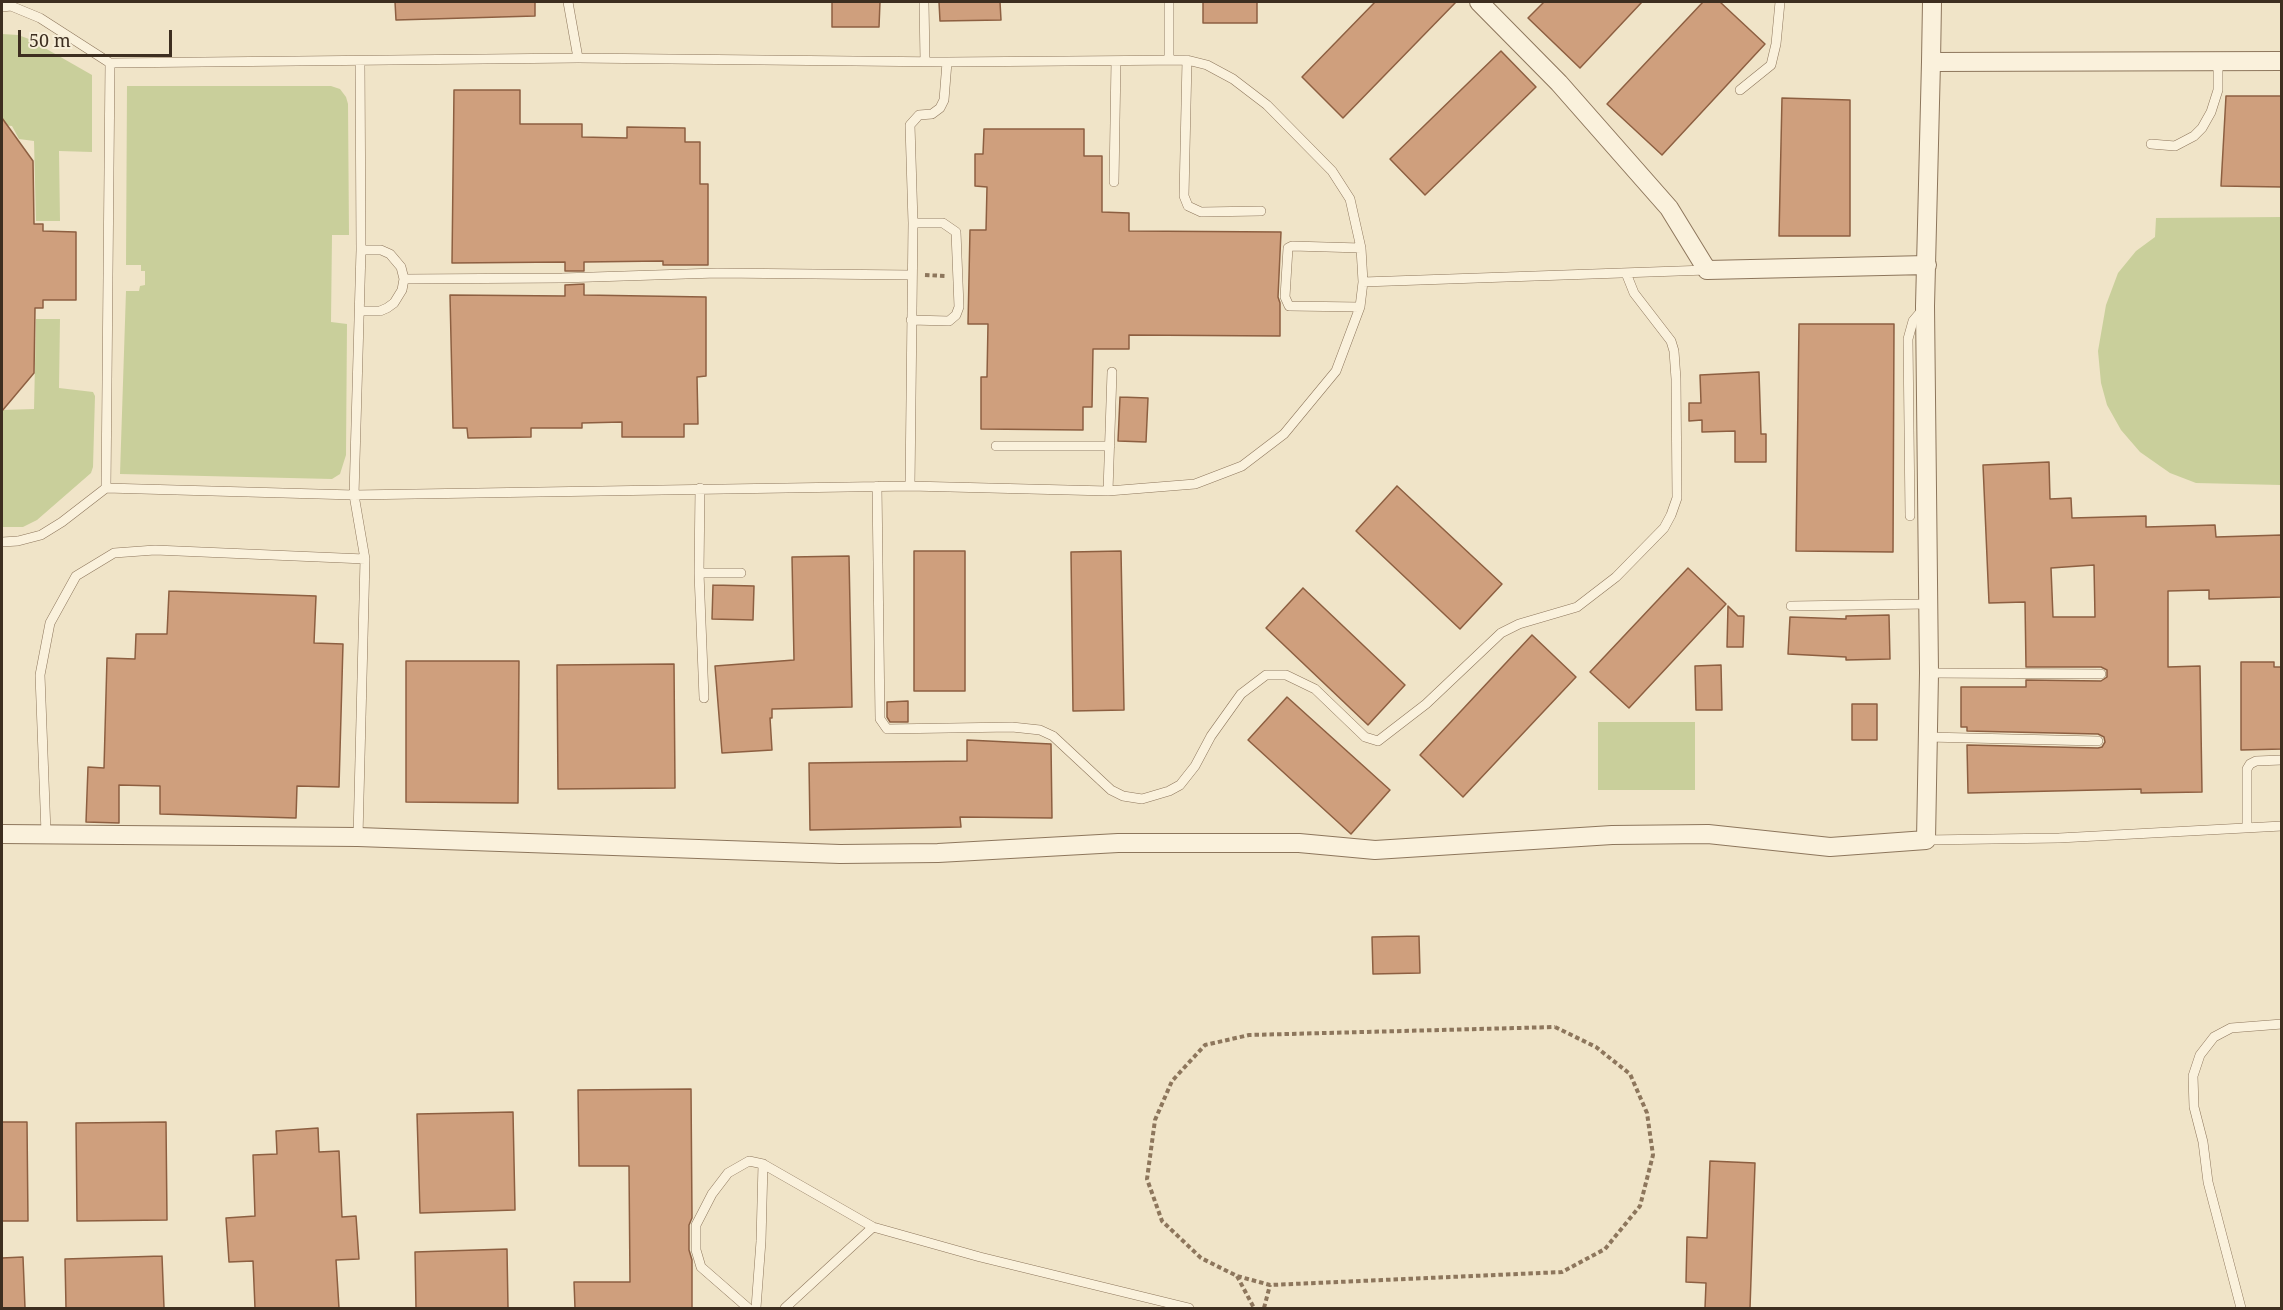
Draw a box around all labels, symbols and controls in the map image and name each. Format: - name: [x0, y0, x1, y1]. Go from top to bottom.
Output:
- scale bar: [21, 18, 176, 56]
- text: 50 m: [29, 28, 71, 52]

